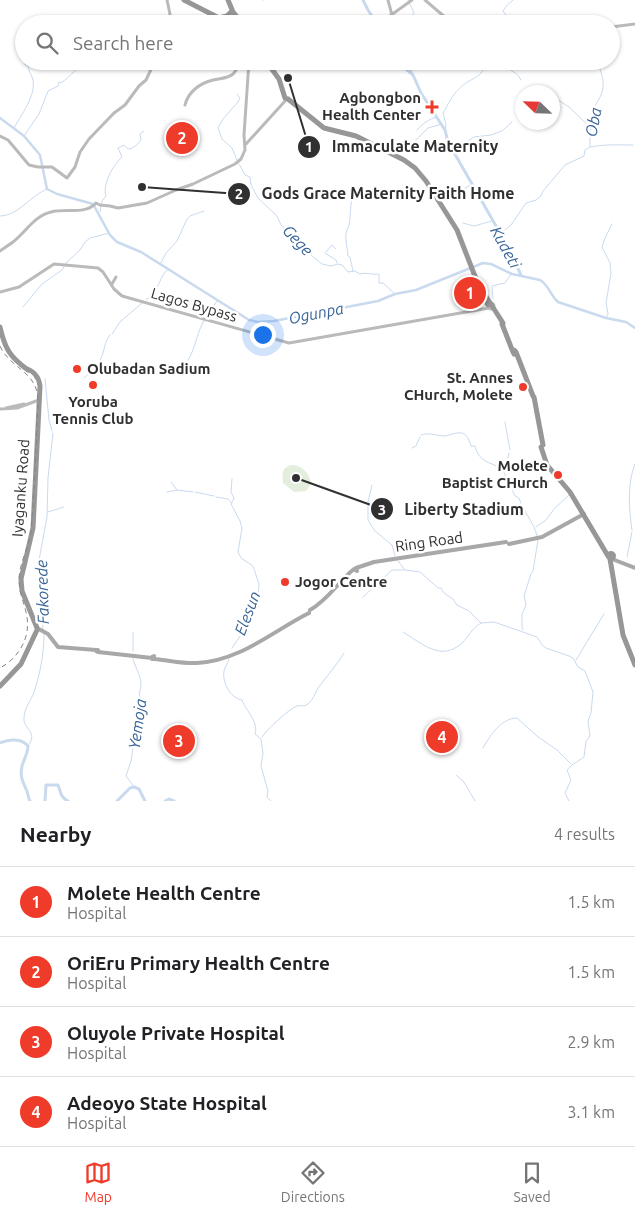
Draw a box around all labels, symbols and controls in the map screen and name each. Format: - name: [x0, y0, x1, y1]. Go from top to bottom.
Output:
- search box: [15, 15, 620, 70]
- icon: search: [33, 29, 61, 57]
- text: Search here: [73, 32, 173, 54]
- north arrow: [515, 85, 560, 130]
- place label: Agbongbon Health Center: [322, 89, 422, 123]
- marker: Agbongbon Health Center: [425, 100, 439, 114]
- water label: Oba: [581, 105, 605, 138]
- pin: 2: [166, 119, 198, 157]
- callout: Immaculate Maternity: [297, 131, 508, 162]
- text: Immaculate Maternity: [332, 137, 499, 155]
- text: 1: [305, 138, 313, 155]
- callout: Gods Grace Maternity Faith Home: [227, 178, 524, 209]
- text: Gods Grace Maternity Faith Home: [262, 184, 514, 202]
- text: 2: [235, 185, 243, 202]
- water label: Gege: [279, 221, 317, 259]
- water label: Kudeti: [487, 223, 525, 272]
- pin: 1: [454, 274, 486, 312]
- street label: Lagos Bypass: [149, 284, 239, 325]
- water label: Ogunpa: [287, 299, 345, 327]
- your location: [250, 322, 276, 348]
- place label: Olubadan Sadium: [87, 360, 210, 377]
- marker: Olubadan Sadium: [71, 363, 83, 375]
- place label: St. Annes CHurch, Molete: [404, 369, 513, 403]
- marker: Yoruba Tennis Club: [87, 379, 99, 391]
- marker: St. Annes CHurch, Molete: [517, 381, 529, 393]
- place label: Yoruba Tennis Club: [53, 393, 133, 427]
- street label: Iyaganku Road: [9, 439, 32, 537]
- place label: Molete Baptist CHurch: [442, 457, 548, 491]
- marker: Molete Baptist CHurch: [552, 469, 564, 481]
- callout: Liberty Stadium: [369, 494, 534, 525]
- text: Liberty Stadium: [404, 500, 524, 518]
- text: 3: [378, 501, 386, 518]
- street label: Ring Road: [394, 528, 464, 555]
- water label: Fakorede: [32, 560, 52, 624]
- place label: Jogor Centre: [295, 573, 387, 590]
- marker: Jogor Centre: [279, 576, 291, 588]
- water label: Elesun: [230, 589, 264, 637]
- water label: Yemoja: [125, 697, 150, 750]
- pin: 4: [426, 718, 458, 756]
- pin: 3: [163, 722, 195, 760]
- text: Nearby: [20, 822, 91, 846]
- text: 4 results: [554, 825, 615, 843]
- text: Molete Health Centre: [67, 882, 261, 904]
- text: 1: [31, 893, 41, 911]
- text: 1.5 km: [567, 893, 615, 911]
- text: Hospital: [67, 904, 126, 922]
- text: OriEru Primary Health Centre: [67, 952, 330, 974]
- text: 2: [31, 963, 41, 981]
- text: 1.5 km: [567, 963, 615, 981]
- text: Hospital: [67, 974, 126, 992]
- text: Oluyole Private Hospital: [67, 1022, 284, 1044]
- text: 3: [31, 1033, 41, 1051]
- text: 2.9 km: [567, 1033, 615, 1051]
- text: Hospital: [67, 1044, 126, 1062]
- text: Adeoyo State Hospital: [67, 1092, 267, 1114]
- text: 4: [31, 1103, 41, 1121]
- text: 3.1 km: [567, 1103, 615, 1121]
- text: Hospital: [67, 1114, 126, 1132]
- tab: Map: [84, 1159, 112, 1205]
- tab: Directions: [281, 1159, 345, 1205]
- tab: Saved: [513, 1159, 551, 1205]

